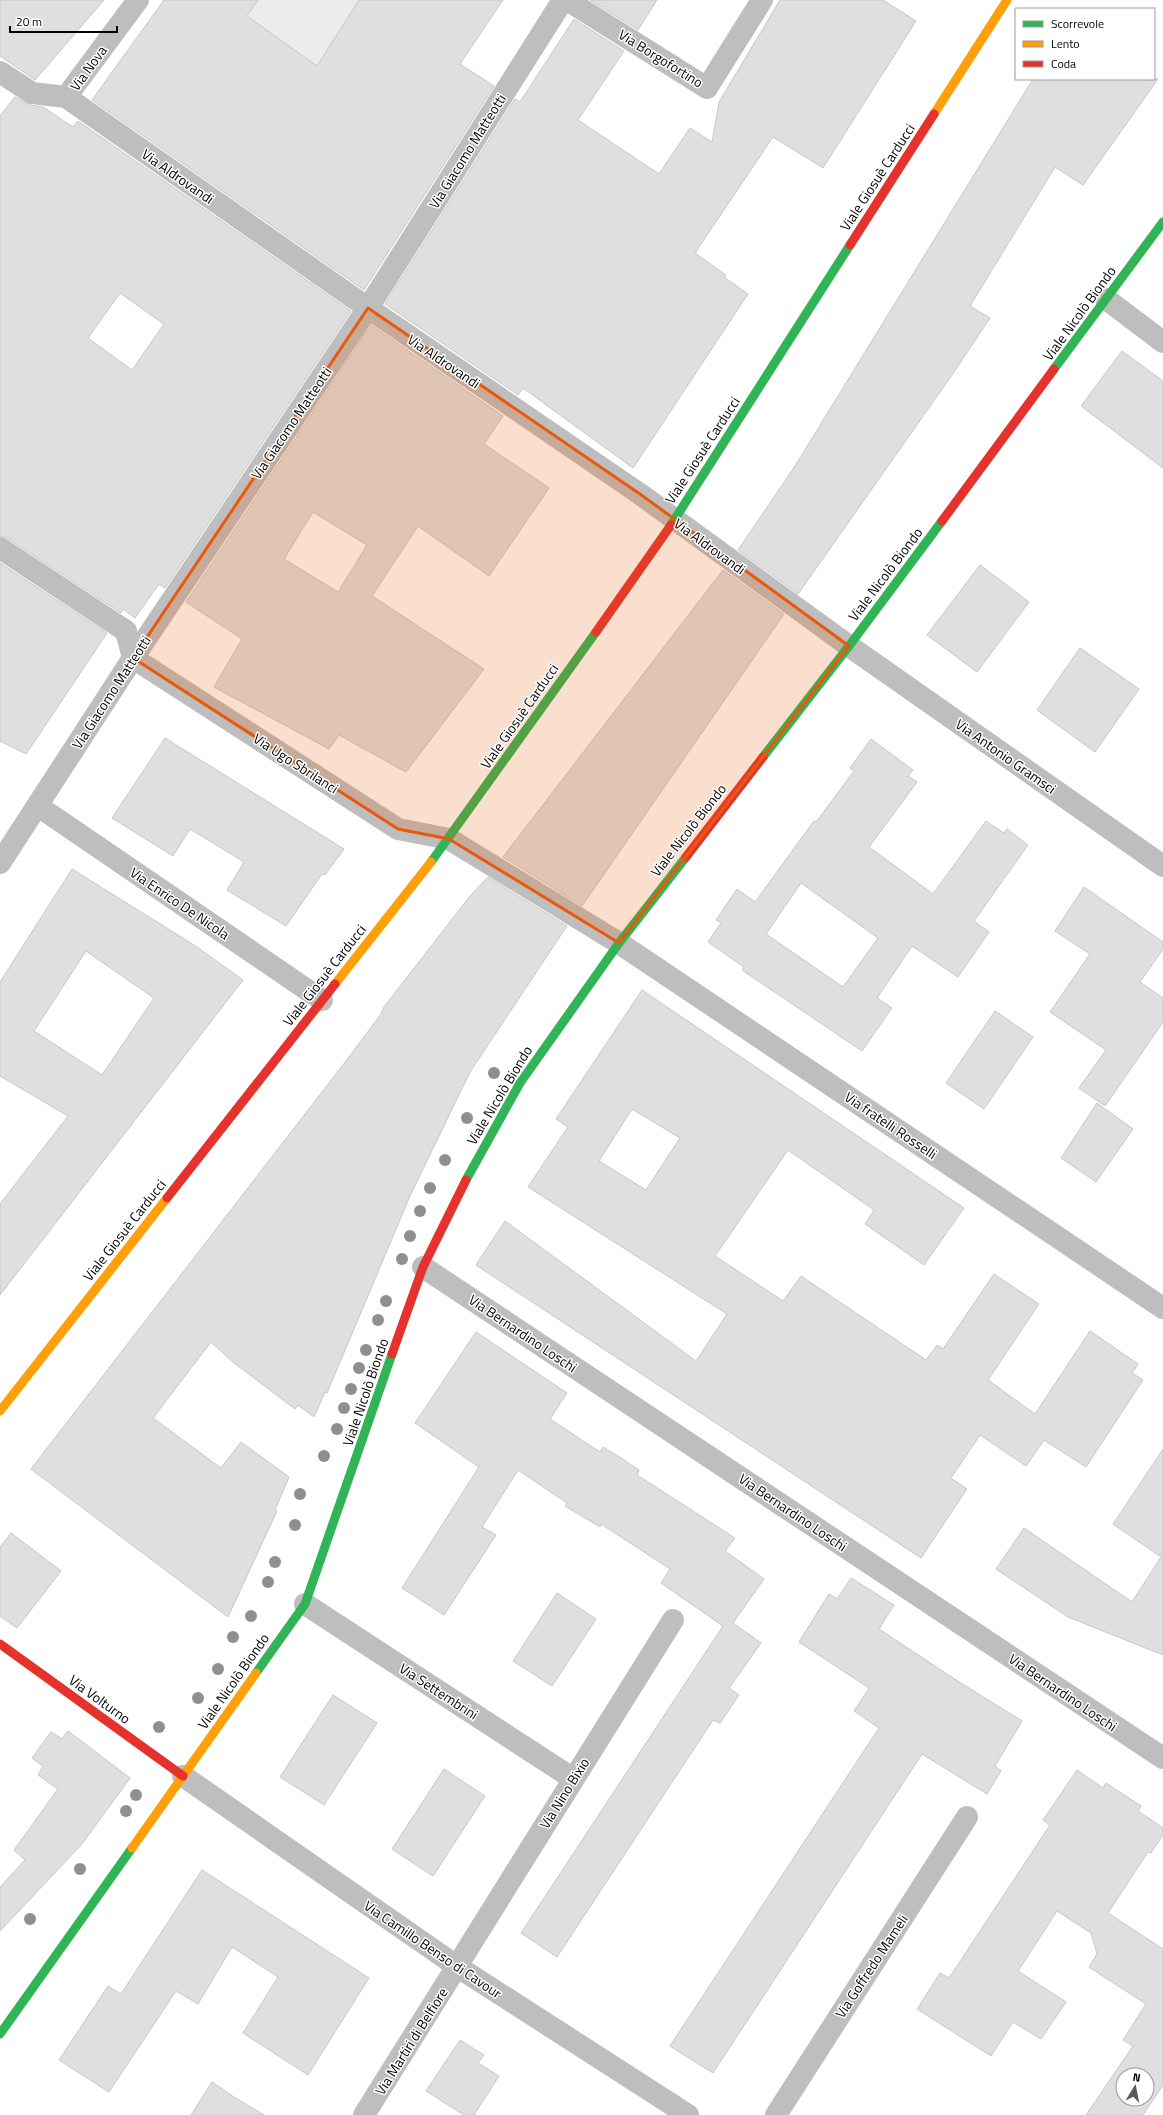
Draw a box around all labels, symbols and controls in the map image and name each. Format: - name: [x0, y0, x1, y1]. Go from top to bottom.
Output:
- scale bar: [10, 8, 117, 34]
- legend: [1015, 8, 1155, 80]
- text: 20 m: [16, 12, 42, 31]
- text: Scorrevole: [1051, 14, 1104, 33]
- street label: Via Borgofortino: [615, 24, 707, 92]
- text: Lento: [1051, 34, 1080, 53]
- street label: Via Nova: [64, 41, 112, 95]
- text: Coda: [1051, 54, 1076, 73]
- street label: Via Giacomo Matteotti: [423, 90, 511, 212]
- street label: Viale Giosuè Carducci: [834, 119, 920, 235]
- street label: Via Aldrovandi: [138, 143, 218, 209]
- street label: Viale Nicolò Biondo: [1037, 261, 1121, 365]
- street label: Via Aldrovandi: [403, 329, 485, 393]
- street label: Via Giacomo Matteotti: [246, 363, 336, 483]
- street label: Viale Giosuè Carducci: [659, 392, 745, 508]
- street label: Via Aldrovandi: [670, 513, 750, 579]
- street label: Viale Nicolò Biondo: [843, 523, 927, 625]
- street label: Via Giacomo Matteotti: [66, 631, 156, 753]
- street label: Viale Giosuè Carducci: [475, 659, 563, 773]
- street label: Via Antonio Gramsci: [952, 713, 1060, 799]
- street label: Via Ugo Sbrilanci: [249, 728, 343, 798]
- street label: Viale Nicolò Biondo: [645, 779, 731, 881]
- street label: Via Enrico De Nicola: [126, 862, 234, 944]
- street label: Viale Giosuè Carducci: [278, 920, 370, 1030]
- street label: Viale Nicolò Biondo: [461, 1041, 537, 1149]
- street label: Via fratelli Rosselli: [840, 1086, 942, 1164]
- street label: Viale Giosuè Carducci: [78, 1175, 170, 1285]
- street label: Via Bernardino Loschi: [465, 1289, 581, 1377]
- street label: Viale Nicolò Biondo: [337, 1335, 393, 1449]
- street label: Via Bernardino Loschi: [735, 1468, 851, 1556]
- street label: Viale Nicolò Biondo: [192, 1629, 274, 1733]
- street label: Via Bernardino Loschi: [1005, 1648, 1121, 1736]
- street label: Via Settembrini: [395, 1658, 483, 1724]
- street label: Via Volturno: [65, 1669, 135, 1729]
- street label: Via Nino Bixio: [534, 1753, 594, 1833]
- street label: Via Camillo Benso di Cavour: [360, 1895, 506, 2003]
- street label: Via Goffredo Mameli: [829, 1910, 913, 2022]
- street label: Via Martiri di Belfiore: [369, 1983, 453, 2099]
- north arrow: [1115, 2067, 1155, 2107]
- text: N: [1132, 2069, 1142, 2086]

